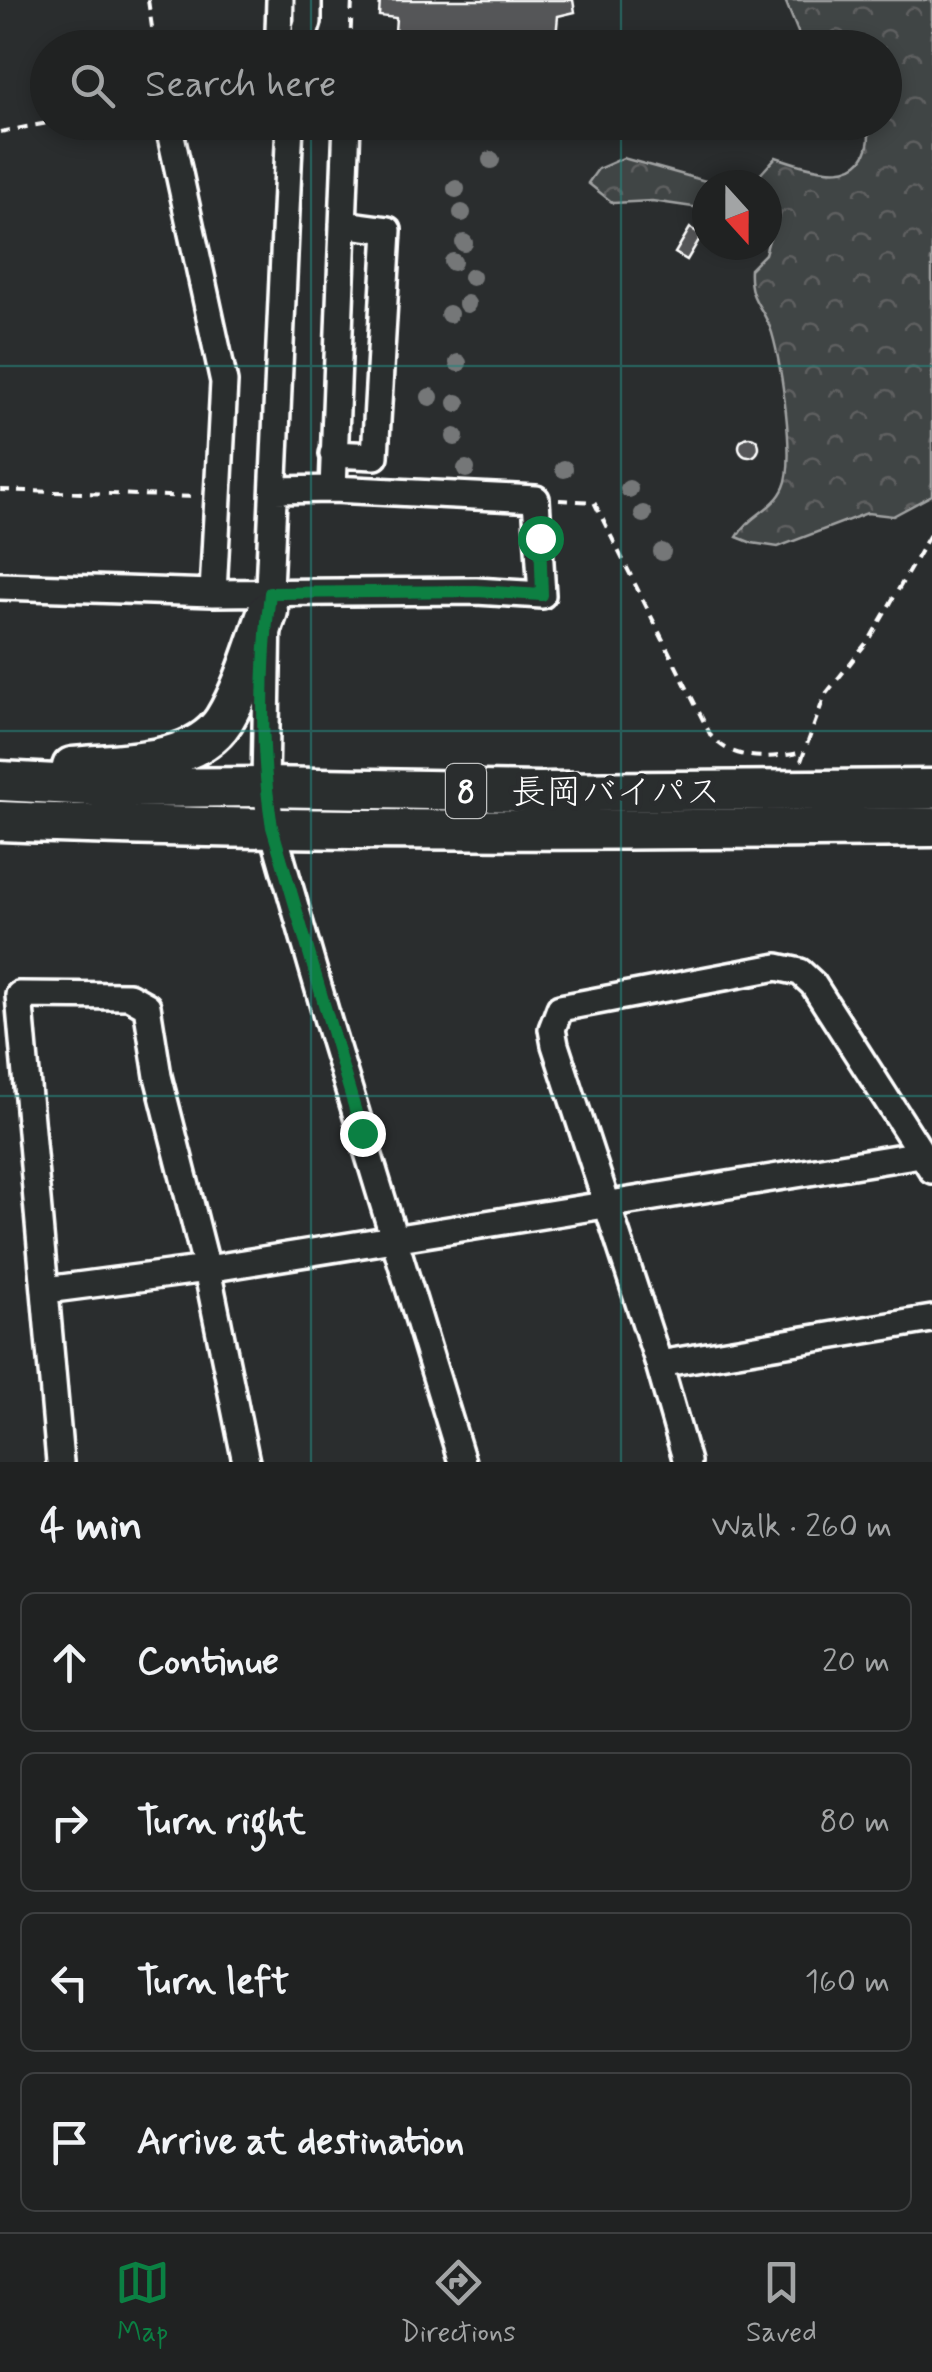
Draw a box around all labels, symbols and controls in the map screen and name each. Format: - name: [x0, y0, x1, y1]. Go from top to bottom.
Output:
- search box: [30, 30, 902, 140]
- icon: search: [65, 58, 120, 113]
- text: Search here: [145, 61, 336, 110]
- north arrow: [692, 170, 782, 260]
- route start: [518, 516, 564, 562]
- road number: 8: [446, 764, 486, 818]
- street label: 長岡バイパス: [511, 770, 721, 816]
- route end: [340, 1111, 386, 1157]
- text: 4 min: [40, 1500, 142, 1555]
- text: Walk · 260 m: [712, 1506, 892, 1548]
- icon: ahead: [42, 1635, 97, 1690]
- text: Continue: [137, 1638, 279, 1687]
- text: 20 m: [822, 1641, 890, 1683]
- icon: right: [42, 1795, 97, 1850]
- text: Turn right: [137, 1798, 306, 1847]
- text: 80 m: [820, 1801, 890, 1843]
- icon: left: [42, 1955, 97, 2010]
- text: Turn left: [137, 1958, 289, 2007]
- text: 160 m: [805, 1961, 890, 2003]
- icon: arrive: [42, 2115, 97, 2170]
- text: Arrive at destination: [137, 2118, 464, 2167]
- tab: Map: [115, 2255, 170, 2352]
- tab: Directions: [401, 2255, 516, 2352]
- tab: Saved: [746, 2255, 817, 2352]

